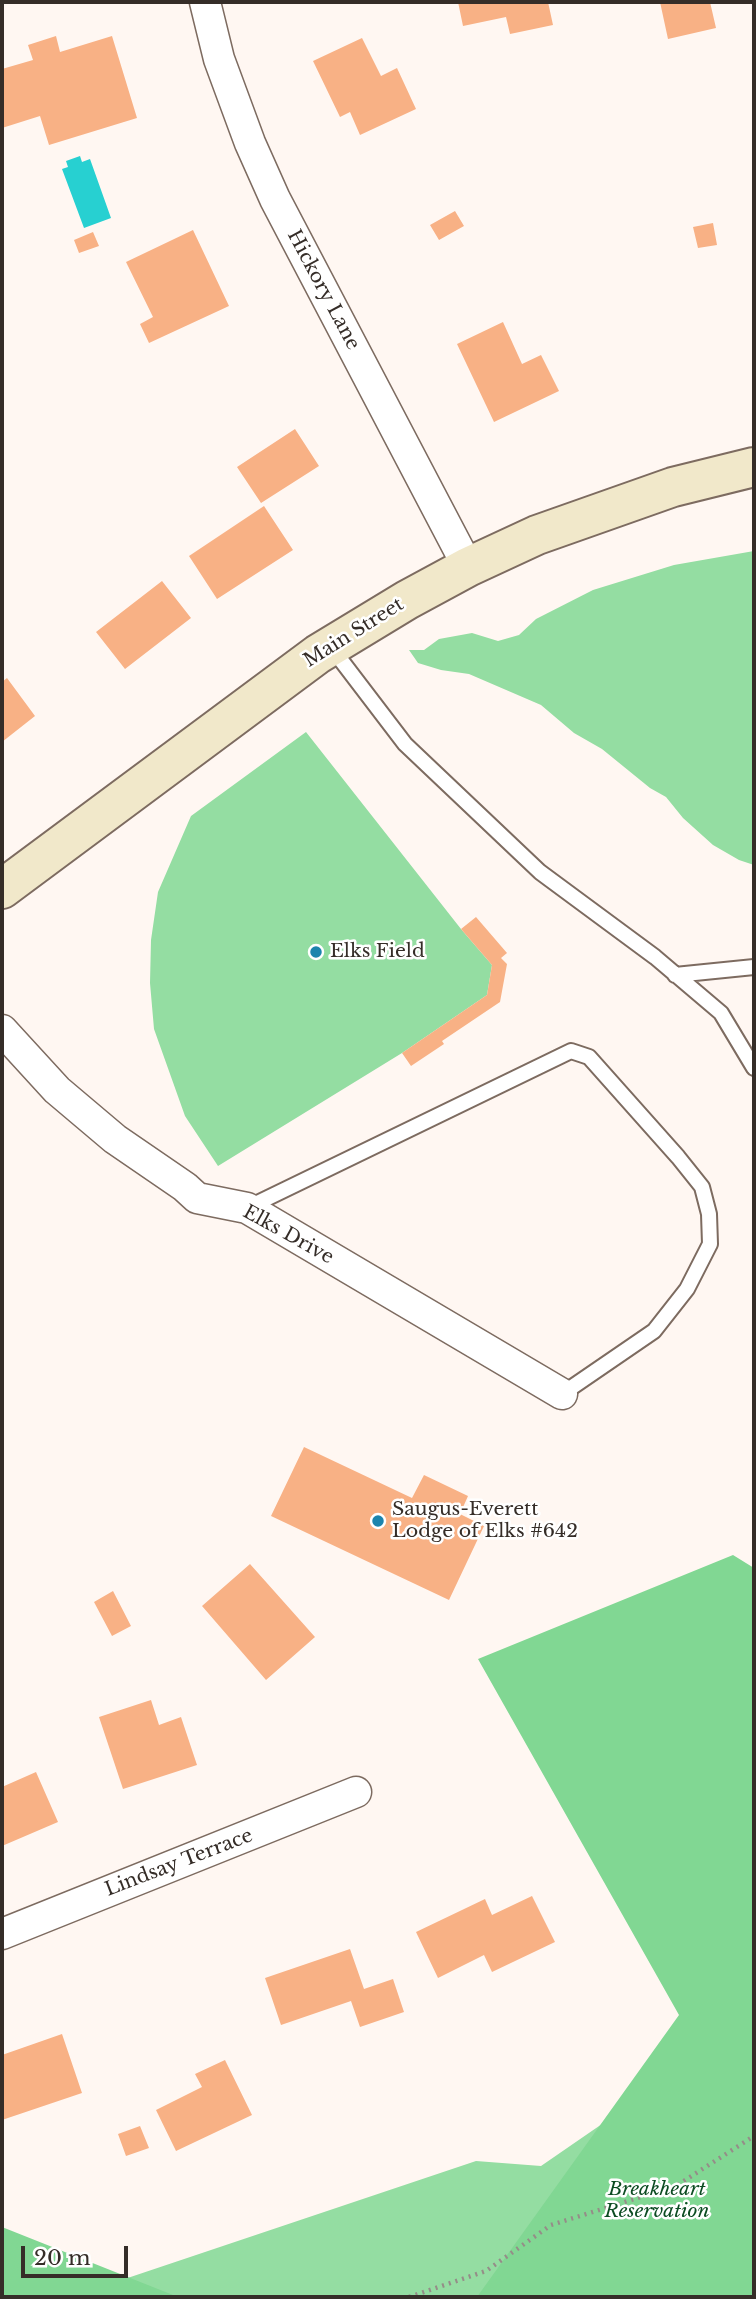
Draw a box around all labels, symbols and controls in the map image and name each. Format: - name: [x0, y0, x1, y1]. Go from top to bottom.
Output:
- street label: Hickory Lane: [282, 226, 364, 354]
- street label: Main Street: [300, 593, 408, 673]
- place label: Elks Field: [330, 941, 425, 963]
- marker: Elks Field: [308, 944, 324, 960]
- street label: Elks Drive: [239, 1201, 337, 1269]
- place label: Saugus-Everett Lodge of Elks #642: [392, 1499, 578, 1543]
- marker: Saugus-Everett Lodge of Elks #642: [370, 1513, 386, 1529]
- street label: Lindsay Terrace: [102, 1824, 256, 1902]
- park label: Breakheart Reservation: [605, 2179, 709, 2223]
- scale bar: [24, 2232, 131, 2276]
- text: 20 m: [34, 2245, 91, 2271]

